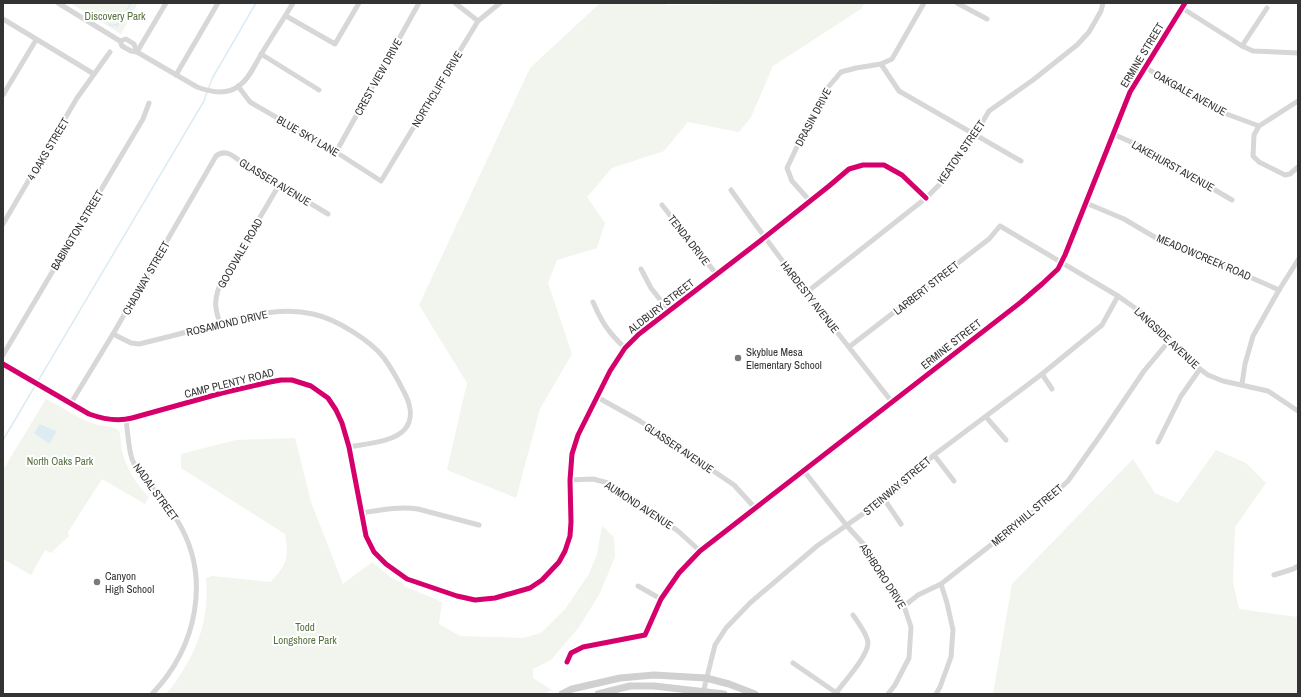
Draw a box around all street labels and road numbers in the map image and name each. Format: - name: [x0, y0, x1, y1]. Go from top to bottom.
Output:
- street label: ERMINE STREET: [1117, 20, 1167, 90]
- street label: CREST VIEW DRIVE: [351, 36, 405, 118]
- street label: NORTHCLIFF DRIVE: [409, 48, 465, 130]
- street label: OAKGALE AVENUE: [1151, 67, 1229, 119]
- street label: DRASIN DRIVE: [792, 85, 834, 149]
- street label: BLUE SKY LANE: [274, 112, 342, 160]
- street label: 4 OAKS STREET: [24, 115, 72, 183]
- street label: KEATON STREET: [934, 117, 988, 186]
- street label: LAKEHURST AVENUE: [1129, 137, 1217, 195]
- street label: GLASSER AVENUE: [237, 155, 313, 209]
- street label: BABINGTON STREET: [48, 187, 107, 273]
- street label: TENDA DRIVE: [665, 212, 713, 268]
- street label: GOODVALE ROAD: [214, 215, 266, 291]
- street label: MEADOWCREEK ROAD: [1155, 231, 1253, 283]
- street label: CHADWAY STREET: [119, 238, 173, 317]
- street label: HARDESTY AVENUE: [778, 258, 842, 336]
- street label: LARBERT STREET: [890, 258, 962, 318]
- street label: ALDBURY STREET: [624, 275, 697, 337]
- street label: LANGSIDE AVENUE: [1131, 304, 1203, 372]
- street label: ROSAMOND DRIVE: [185, 307, 269, 339]
- street label: ERMINE STREET: [918, 316, 985, 372]
- street label: CAMP PLENTY ROAD: [183, 365, 275, 401]
- street label: GLASSER AVENUE: [641, 420, 717, 476]
- street label: STEINWAY STREET: [860, 453, 934, 518]
- street label: NADAL STREET: [130, 460, 182, 524]
- street label: AUMOND AVENUE: [601, 477, 676, 532]
- street label: MERRYHILL STREET: [988, 481, 1066, 549]
- street label: ASHBORO DRIVE: [856, 540, 909, 611]

